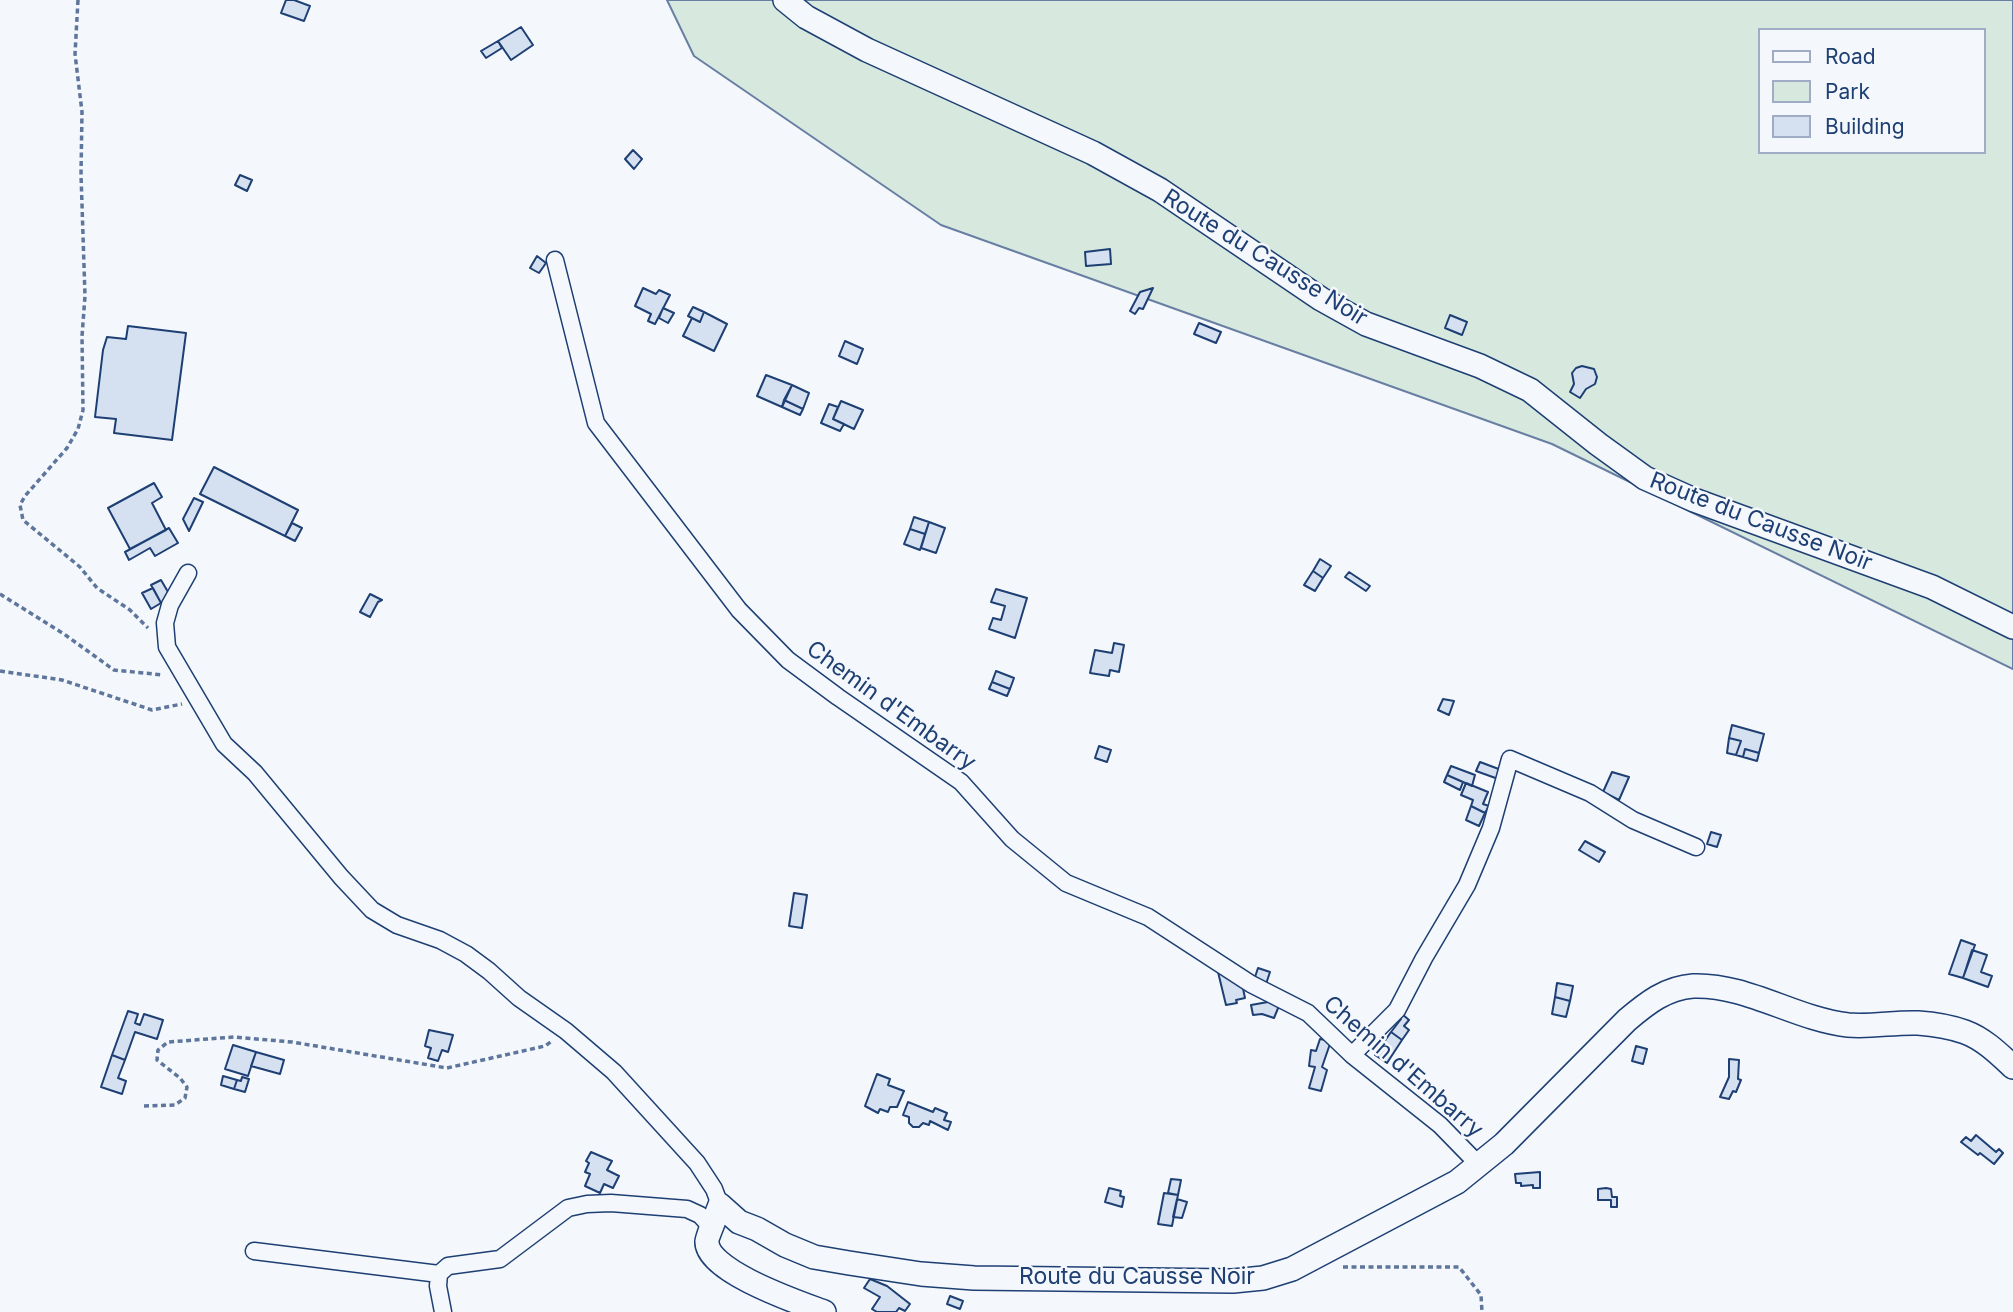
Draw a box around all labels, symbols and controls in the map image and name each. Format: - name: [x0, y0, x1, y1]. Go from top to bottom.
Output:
- legend: [1758, 28, 1985, 154]
- text: Road: [1825, 44, 1876, 69]
- text: Park: [1825, 79, 1870, 104]
- text: Building: [1825, 114, 1905, 139]
- street label: Route du Causse Noir: [1158, 184, 1372, 332]
- street label: Route du Causse Noir: [1646, 467, 1876, 577]
- street label: Chemin d'Embarry: [801, 635, 981, 777]
- street label: Chemin d'Embarry: [1317, 990, 1489, 1144]
- street label: Route du Causse Noir: [1019, 1263, 1255, 1291]

